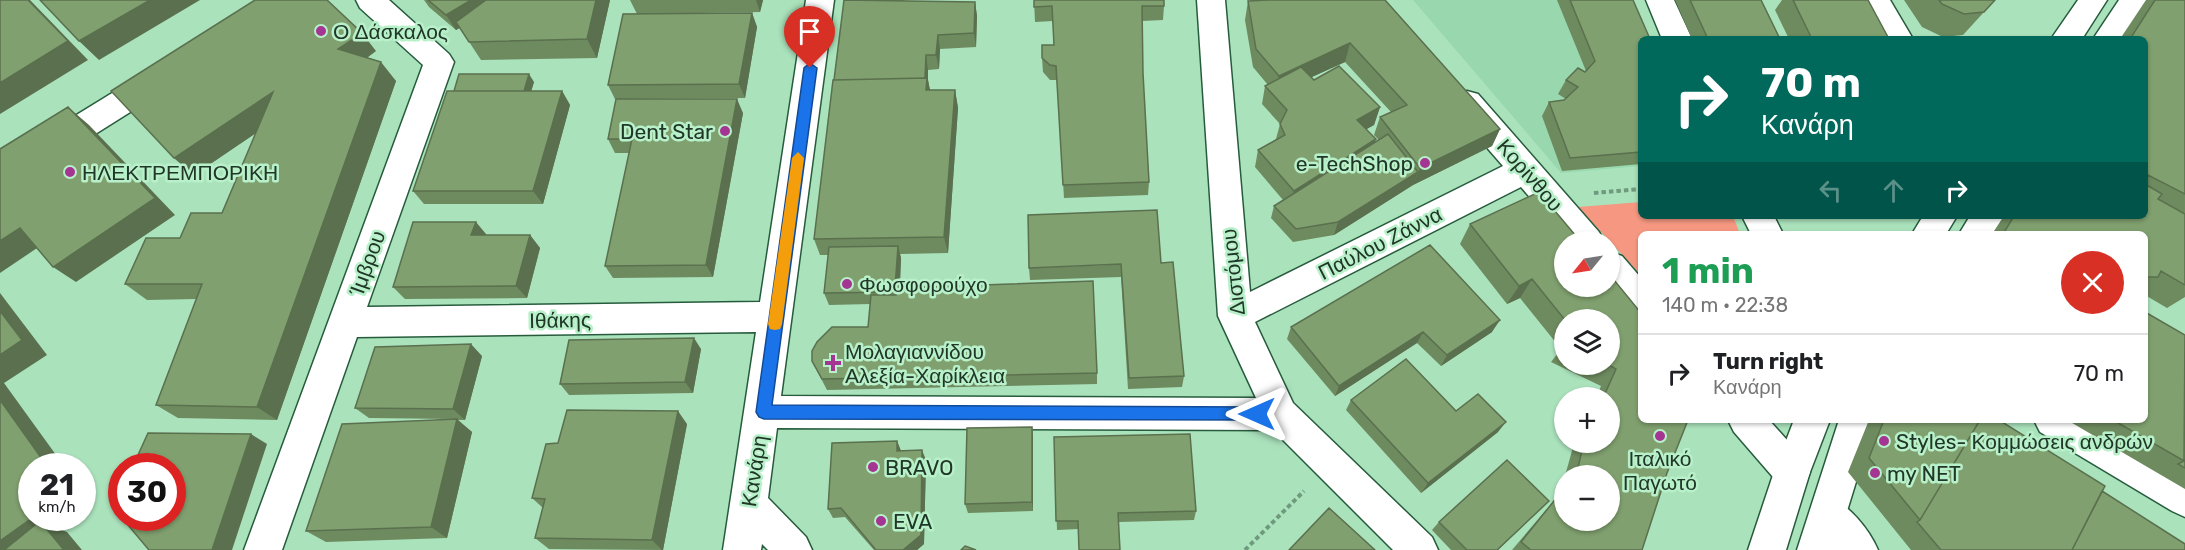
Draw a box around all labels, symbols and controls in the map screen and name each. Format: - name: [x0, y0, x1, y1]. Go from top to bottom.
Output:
- pin: [784, 6, 835, 68]
- icon: arrive: [793, 15, 826, 48]
- place label: Ο Δάσκαλος: [333, 19, 448, 44]
- marker: Ο Δάσκαλος: [314, 24, 328, 38]
- text: 70 m: [1761, 58, 1861, 108]
- icon: right: [1662, 60, 1740, 138]
- text: Κανάρη: [1761, 109, 1854, 141]
- place label: Dent Star: [620, 119, 713, 144]
- marker: Dent Star: [718, 124, 732, 138]
- street label: Κορίνθου: [1492, 134, 1568, 216]
- place label: e-TechShop: [1296, 151, 1413, 176]
- marker: e-TechShop: [1418, 156, 1432, 170]
- place label: ΗΛΕΚΤΡΕΜΠΟΡΙΚΗ: [82, 160, 278, 185]
- marker: ΗΛΕΚΤΡΕΜΠΟΡΙΚΗ: [63, 165, 77, 179]
- icon: left: [1814, 174, 1847, 207]
- icon: ahead: [1877, 174, 1910, 207]
- icon: right: [1940, 174, 1973, 207]
- street label: Παύλου Ζάννα: [1314, 201, 1446, 285]
- street label: Ίμβρου: [343, 227, 390, 300]
- street label: Διστόμου: [1216, 227, 1250, 317]
- north arrow: [1554, 231, 1620, 297]
- map controls: [1554, 231, 1620, 531]
- text: 1 min: [1662, 249, 1754, 292]
- button: close: [2061, 251, 2124, 314]
- place label: Φωσφορούχο: [859, 272, 988, 297]
- marker: Φωσφορούχο: [840, 277, 854, 291]
- text: 140 m · 22:38: [1662, 293, 1788, 317]
- street label: Ιθάκης: [529, 307, 591, 333]
- button: layers: [1554, 309, 1620, 375]
- place label: Μολαγιαννίδου Αλεξία-Χαρίκλεια: [845, 339, 1005, 388]
- text: Turn right: [1713, 348, 1823, 375]
- marker: Μολαγιαννίδου Αλεξία-Χαρίκλεια: [826, 356, 840, 370]
- icon: right: [1662, 357, 1695, 390]
- text: 70 m: [2074, 360, 2124, 387]
- text: Κανάρη: [1713, 375, 1782, 399]
- position arrow: [1225, 382, 1289, 446]
- button: +: [1554, 387, 1620, 453]
- marker: Ιταλικό Παγωτό: [1653, 429, 1667, 443]
- place label: Styles- Κομμώσεις ανδρών: [1896, 429, 2153, 454]
- street label: Κανάρη: [736, 433, 772, 509]
- marker: Styles- Κομμώσεις ανδρών: [1877, 434, 1891, 448]
- place label: Ιταλικό Παγωτό: [1623, 446, 1697, 495]
- speed limit sign: 30: [108, 453, 186, 531]
- place label: BRAVO: [885, 455, 953, 480]
- marker: BRAVO: [866, 460, 880, 474]
- place label: my NET: [1887, 461, 1961, 486]
- button: −: [1554, 465, 1620, 531]
- marker: my NET: [1868, 466, 1882, 480]
- text: 21: [40, 467, 74, 503]
- text: km/h: [38, 498, 76, 516]
- place label: EVA: [893, 509, 932, 534]
- marker: EVA: [874, 514, 888, 528]

